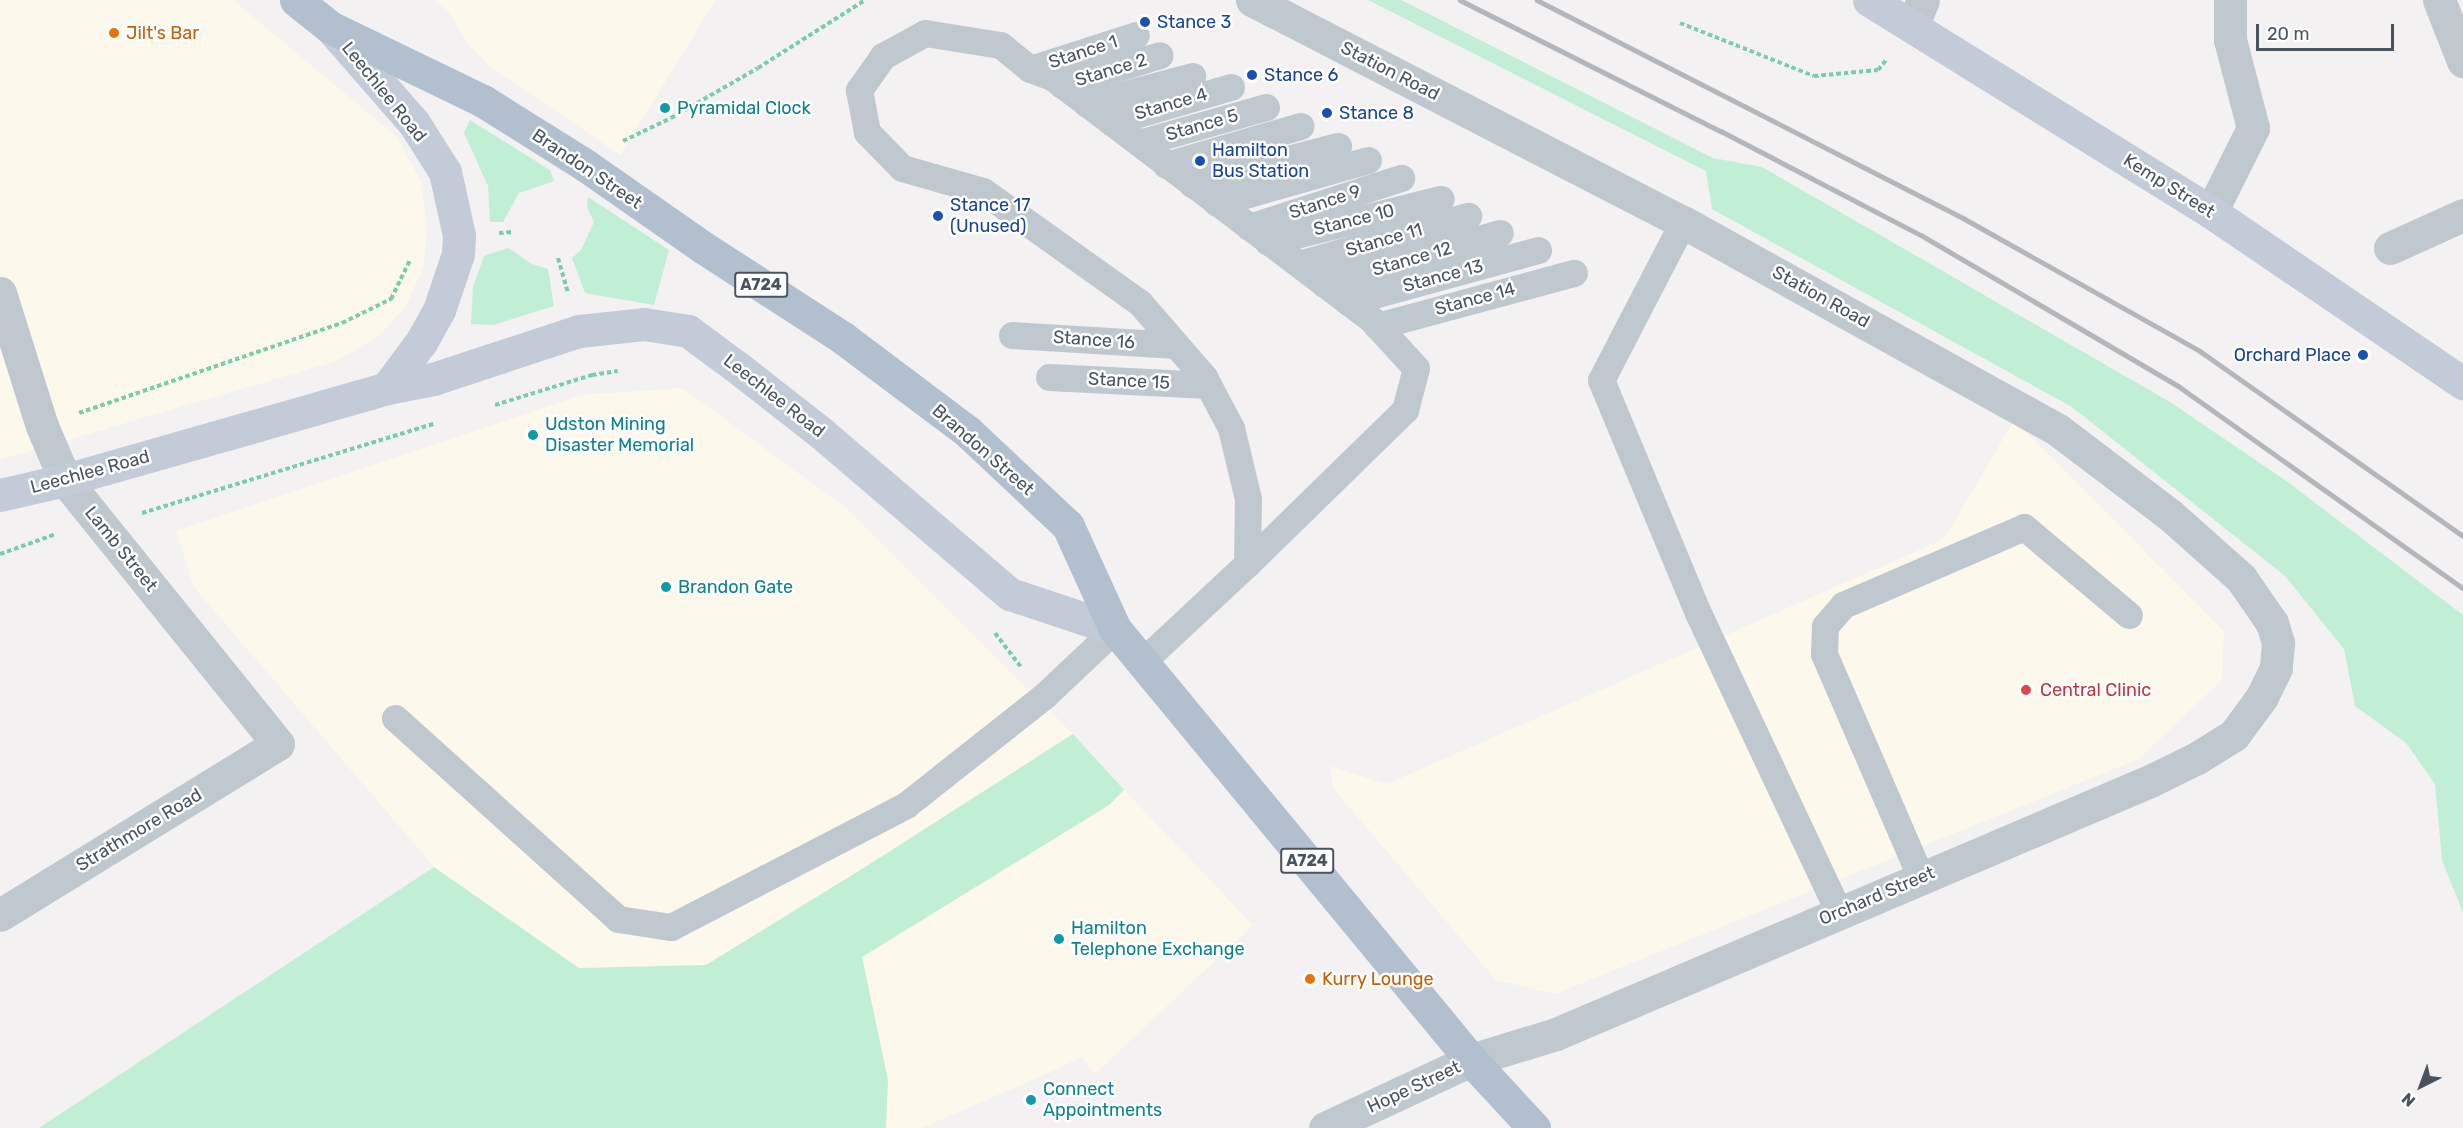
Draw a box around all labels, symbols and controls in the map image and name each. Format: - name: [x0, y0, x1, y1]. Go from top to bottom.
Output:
- place label: Stance 3: [1157, 11, 1231, 33]
- scale bar: [2259, 12, 2397, 50]
- marker: Stance 3: [1138, 15, 1152, 29]
- place label: Jilt's Bar: [126, 22, 199, 44]
- text: 20 m: [2267, 23, 2309, 45]
- marker: Jilt's Bar: [107, 26, 121, 40]
- street label: Stance 1: [1046, 31, 1120, 73]
- street label: Station Road: [1337, 37, 1443, 105]
- street label: Leechlee Road: [337, 38, 431, 146]
- street label: Stance 2: [1072, 49, 1150, 91]
- place label: Stance 6: [1264, 64, 1338, 86]
- marker: Stance 6: [1245, 68, 1259, 82]
- street label: Stance 4: [1132, 83, 1210, 125]
- place label: Pyramidal Clock: [677, 97, 811, 119]
- marker: Pyramidal Clock: [658, 101, 672, 115]
- place label: Stance 8: [1339, 102, 1414, 124]
- street label: Stance 5: [1163, 104, 1241, 146]
- marker: Stance 8: [1320, 106, 1334, 120]
- street label: Brandon Street: [528, 124, 646, 214]
- place label: Hamilton Bus Station: [1212, 140, 1309, 182]
- street label: Kemp Street: [2119, 149, 2219, 223]
- marker: Hamilton Bus Station: [1193, 154, 1207, 168]
- street label: Stance 9: [1286, 180, 1364, 224]
- place label: Stance 17 (Unused): [950, 195, 1030, 238]
- street label: Stance 10: [1311, 200, 1397, 240]
- marker: Stance 17 (Unused): [931, 209, 945, 223]
- street label: Stance 11: [1343, 219, 1425, 261]
- street label: Stance 12: [1370, 237, 1454, 281]
- street label: Stance 13: [1401, 255, 1485, 297]
- street label: Station Road: [1769, 261, 1873, 333]
- road number: A724: [734, 272, 788, 298]
- street label: Stance 14: [1432, 278, 1518, 320]
- street label: Stance 16: [1052, 326, 1136, 354]
- place label: Orchard Place: [2234, 344, 2351, 366]
- marker: Orchard Place: [2356, 348, 2370, 362]
- street label: Leechlee Road: [719, 350, 829, 442]
- street label: Stance 15: [1088, 368, 1170, 394]
- street label: Brandon Street: [928, 400, 1038, 500]
- place label: Udston Mining Disaster Memorial: [545, 414, 695, 456]
- marker: Udston Mining Disaster Memorial: [526, 428, 540, 442]
- street label: Leechlee Road: [28, 446, 152, 498]
- street label: Lamb Street: [80, 502, 162, 596]
- place label: Brandon Gate: [678, 576, 793, 598]
- marker: Brandon Gate: [659, 580, 673, 594]
- place label: Central Clinic: [2040, 679, 2151, 701]
- marker: Central Clinic: [2017, 681, 2035, 699]
- street label: Strathmore Road: [72, 784, 206, 876]
- road number: A724: [1280, 848, 1334, 874]
- street label: Orchard Street: [1816, 862, 1938, 930]
- place label: Hamilton Telephone Exchange: [1071, 918, 1245, 960]
- marker: Hamilton Telephone Exchange: [1052, 932, 1066, 946]
- place label: Kurry Lounge: [1322, 968, 1434, 990]
- marker: Kurry Lounge: [1303, 972, 1317, 986]
- street label: Hope Street: [1364, 1056, 1464, 1118]
- north arrow: [2391, 1056, 2451, 1116]
- place label: Connect Appointments: [1043, 1079, 1162, 1122]
- text: N: [2398, 1089, 2419, 1111]
- marker: Connect Appointments: [1024, 1093, 1038, 1107]

